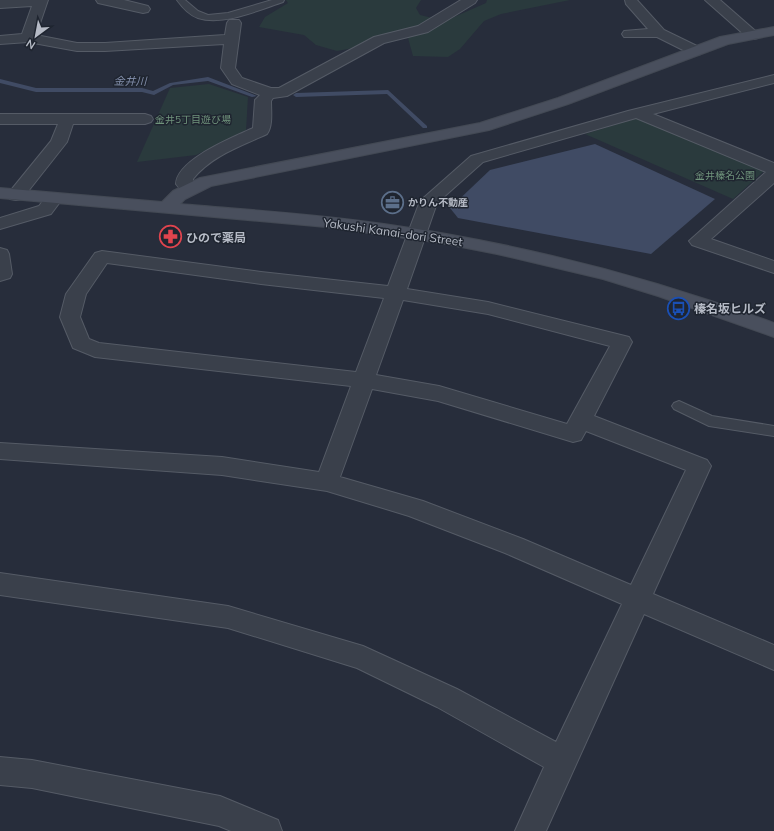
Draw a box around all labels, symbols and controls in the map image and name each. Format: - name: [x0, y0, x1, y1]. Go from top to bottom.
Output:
- north arrow: [16, 16, 56, 56]
- text: N: [23, 36, 38, 53]
- water label: 金井川: [113, 74, 148, 88]
- park label: 金井5丁目遊び場: [155, 113, 231, 126]
- park label: 金井榛名公園: [695, 169, 755, 182]
- office icon: かりん不動産: [380, 189, 406, 215]
- place label: かりん不動産: [408, 196, 468, 209]
- street label: Yakushi Kanai-dori Street: [321, 215, 464, 249]
- pharmacy icon: ひので薬局: [158, 224, 184, 250]
- place label: ひので薬局: [186, 230, 246, 245]
- bus stop icon: 榛名坂ヒルズ: [665, 295, 691, 321]
- place label: 榛名坂ヒルズ: [694, 301, 766, 316]

